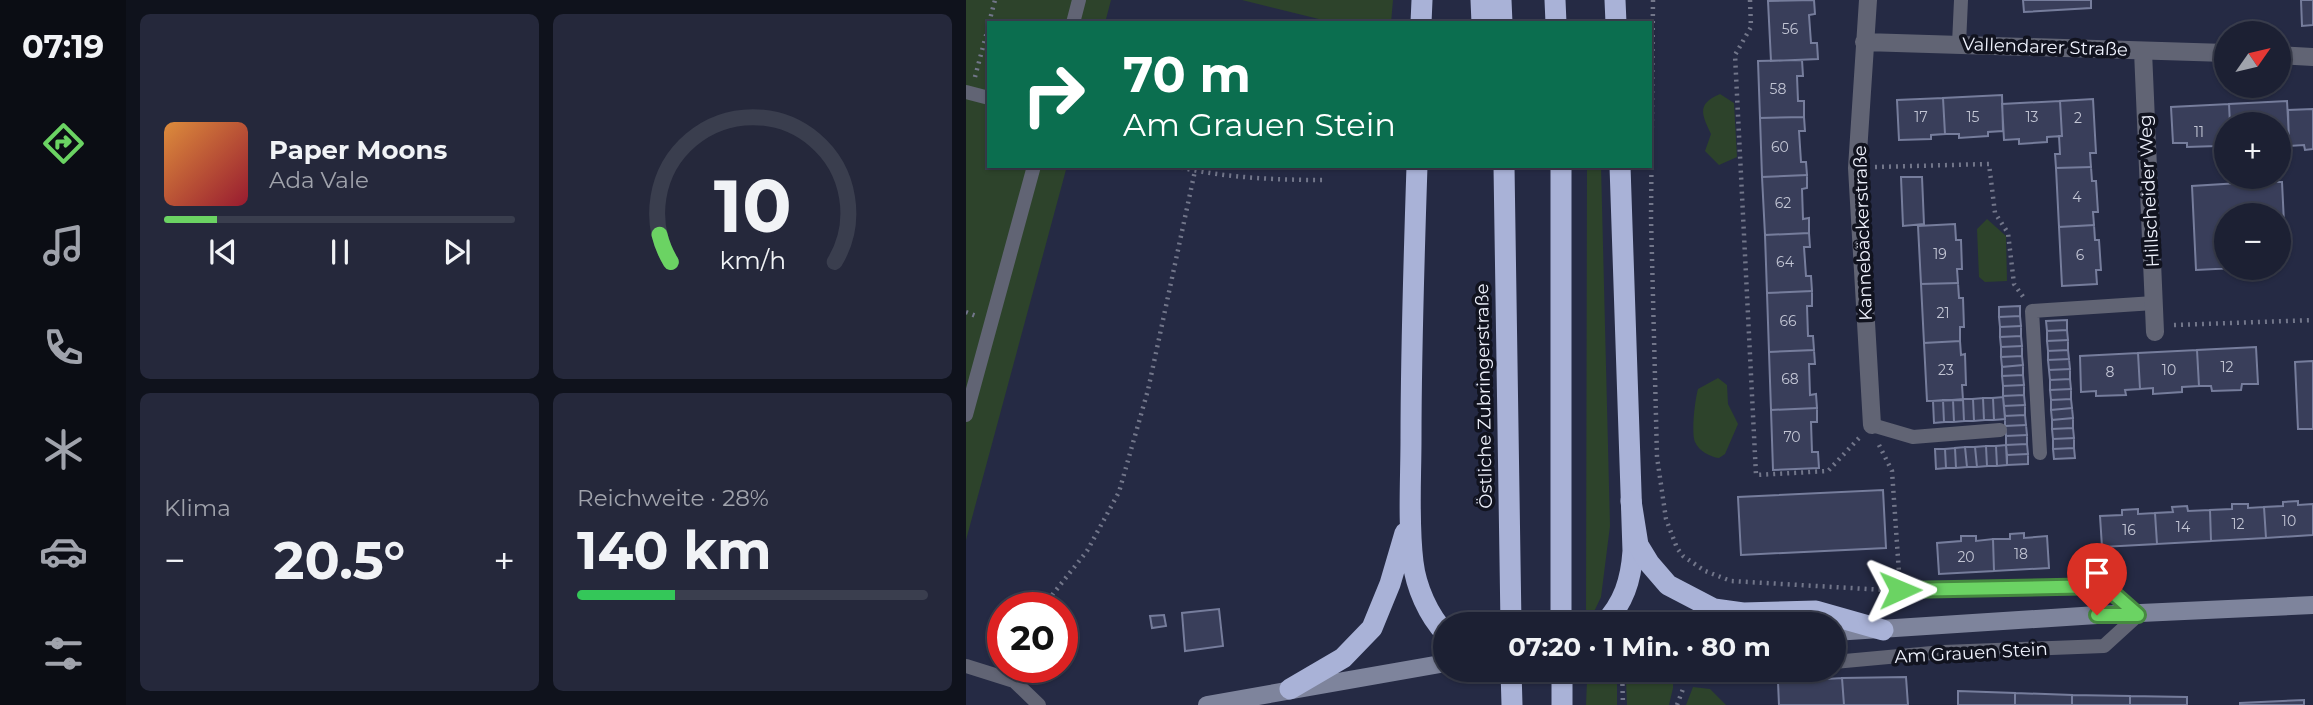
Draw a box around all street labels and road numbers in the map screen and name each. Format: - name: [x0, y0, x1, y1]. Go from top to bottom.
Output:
- street label: Vallendarer Straße: [1962, 33, 2128, 61]
- street label: Hillscheider Weg: [2134, 114, 2164, 268]
- street label: Kannebäckerstraße: [1849, 145, 1877, 321]
- street label: Östliche Zubringerstraße: [1471, 283, 1497, 509]
- street label: Am Grauen Stein: [1894, 638, 2048, 668]

